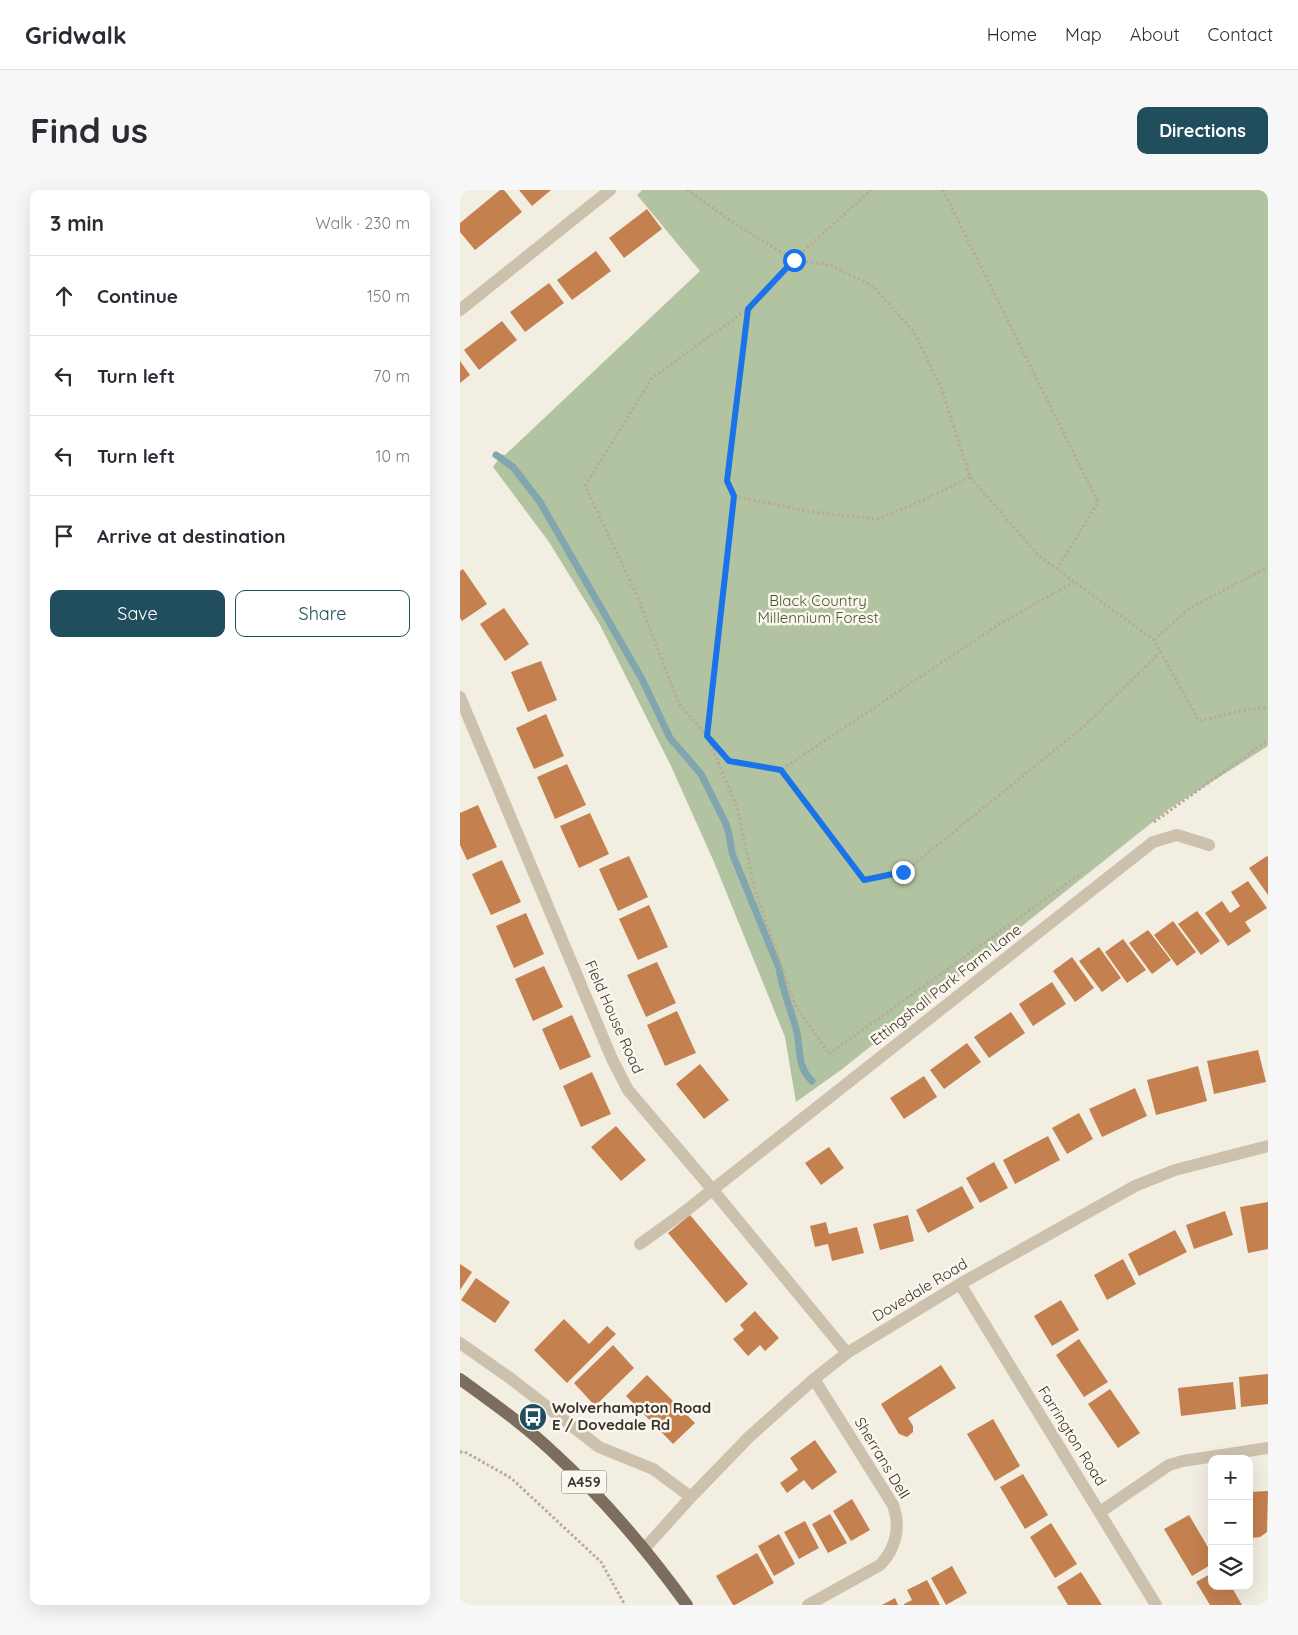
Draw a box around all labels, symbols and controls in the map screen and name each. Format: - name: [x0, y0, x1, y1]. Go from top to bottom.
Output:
- text: Gridwalk: [25, 20, 127, 50]
- text: Home: [987, 23, 1037, 46]
- text: Map: [1065, 23, 1102, 46]
- text: About: [1130, 23, 1180, 46]
- text: Contact: [1208, 23, 1273, 46]
- button: Directions: [1137, 107, 1268, 154]
- text: Find us: [30, 108, 148, 152]
- text: 3 min: [50, 210, 104, 236]
- text: Walk · 230 m: [315, 213, 410, 233]
- route start: [783, 249, 806, 272]
- icon: ahead: [50, 282, 78, 310]
- text: Continue: [97, 284, 178, 308]
- text: 150 m: [367, 286, 410, 306]
- icon: left: [50, 362, 78, 390]
- text: Turn left: [97, 364, 175, 388]
- text: 70 m: [373, 366, 410, 386]
- icon: left: [50, 442, 78, 470]
- text: Turn left: [97, 444, 175, 468]
- text: 10 m: [376, 446, 410, 466]
- icon: arrive: [50, 522, 78, 550]
- text: Arrive at destination: [97, 524, 286, 548]
- button: Save: [50, 590, 225, 637]
- button: Share: [235, 590, 410, 637]
- park label: Black Country Millennium Forest: [757, 591, 879, 627]
- route end: [892, 861, 915, 884]
- street label: Ettingshall Park Farm Lane: [866, 920, 1025, 1049]
- street label: Field House Road: [581, 957, 648, 1076]
- street label: Dovedale Road: [869, 1254, 971, 1325]
- street label: Farrington Road: [1034, 1382, 1111, 1489]
- place label: Wolverhampton Road E / Dovedale Rd: [552, 1398, 711, 1434]
- bus stop icon: Wolverhampton Road E / Dovedale Rd: [518, 1402, 548, 1432]
- street label: Sherrans Dell: [851, 1413, 914, 1502]
- map controls: [1208, 1455, 1253, 1590]
- button: +: [1208, 1455, 1253, 1500]
- road number: A459: [562, 1470, 606, 1494]
- button: −: [1208, 1500, 1253, 1545]
- button: layers: [1208, 1545, 1253, 1590]

